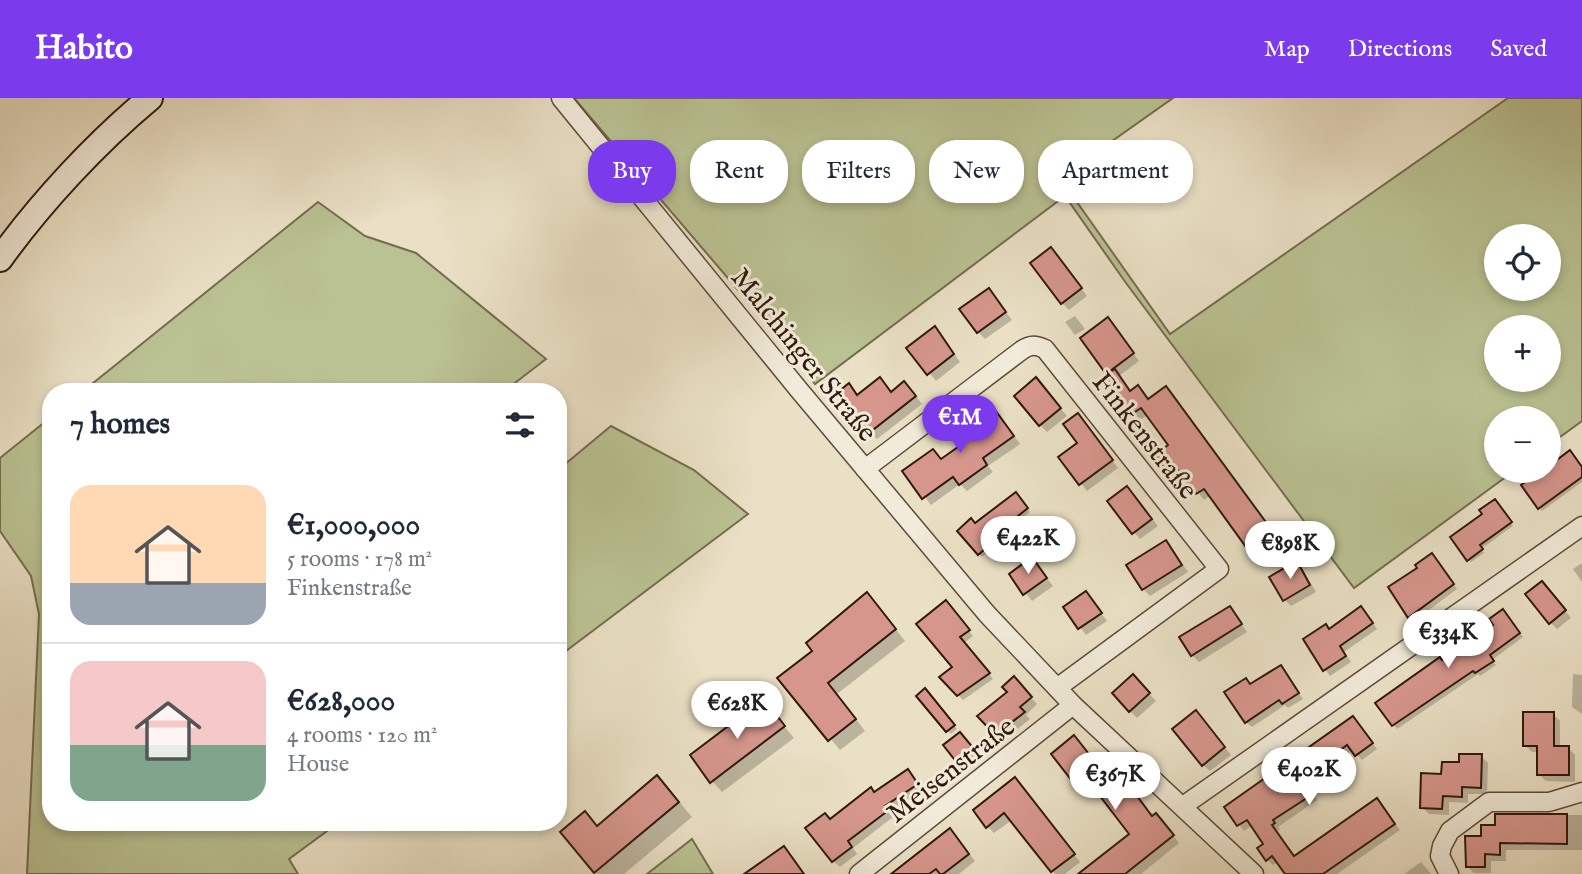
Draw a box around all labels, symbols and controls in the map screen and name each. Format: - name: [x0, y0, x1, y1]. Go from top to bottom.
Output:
- text: Habito: [35, 28, 133, 70]
- text: Map: [1264, 34, 1310, 65]
- text: Directions: [1348, 34, 1452, 65]
- text: Saved: [1490, 34, 1547, 65]
- chip: Buy: [588, 140, 676, 203]
- chip: Rent: [690, 140, 788, 203]
- chip: Filters: [802, 140, 915, 203]
- chip: New: [929, 140, 1024, 203]
- chip: Apartment: [1038, 140, 1193, 203]
- map controls: [1484, 224, 1561, 483]
- button: locate: [1484, 224, 1561, 301]
- street label: Malchinger Straße: [722, 262, 884, 450]
- button: +: [1484, 315, 1561, 392]
- street label: Finkenstraße: [1083, 366, 1205, 507]
- pin: €1M: [926, 396, 994, 455]
- text: €1M: [938, 403, 982, 432]
- text: 7 homes: [70, 406, 170, 444]
- icon: filters: [501, 406, 539, 444]
- button: −: [1484, 406, 1561, 483]
- text: €1,000,000: [287, 507, 420, 545]
- icon: home: [126, 513, 210, 597]
- pin: €422K: [979, 517, 1077, 576]
- pin: €898K: [1241, 522, 1339, 581]
- text: €422K: [997, 524, 1059, 553]
- text: €898K: [1261, 529, 1319, 558]
- text: 5 rooms · 178 m²: [287, 545, 432, 574]
- text: Finkenstraße: [287, 574, 412, 603]
- pin: €334K: [1399, 610, 1497, 670]
- text: €334K: [1419, 618, 1477, 647]
- pin: €628K: [688, 682, 786, 741]
- text: €628,000: [287, 683, 395, 721]
- icon: home: [126, 689, 210, 773]
- text: €628K: [707, 689, 767, 718]
- street label: Meisenstraße: [880, 710, 1023, 832]
- text: 4 rooms · 120 m²: [287, 721, 437, 750]
- pin: €402K: [1260, 748, 1358, 807]
- text: House: [287, 750, 349, 779]
- pin: €367K: [1066, 752, 1164, 812]
- text: €402K: [1277, 755, 1341, 784]
- text: €367K: [1085, 760, 1145, 789]

